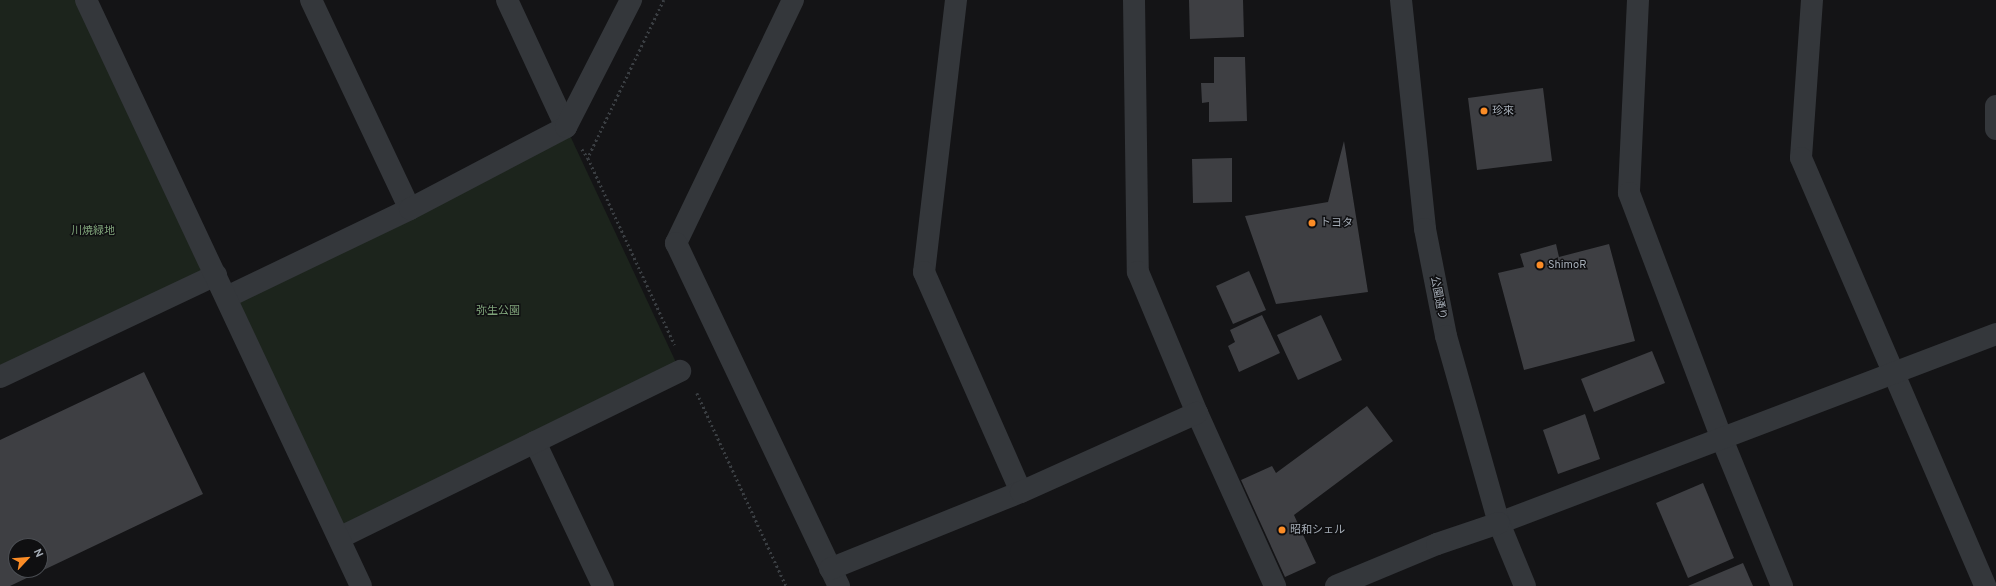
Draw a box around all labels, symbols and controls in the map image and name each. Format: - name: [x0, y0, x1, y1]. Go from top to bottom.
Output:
- place label: 珍來: [1492, 104, 1514, 118]
- marker: 珍來: [1479, 106, 1489, 116]
- place label: トヨタ: [1320, 216, 1353, 230]
- marker: トヨタ: [1307, 218, 1317, 228]
- park label: 川焼緑地: [71, 224, 115, 238]
- place label: ShimoR: [1548, 258, 1587, 272]
- marker: ShimoR: [1535, 260, 1545, 270]
- street label: 公園通り: [1427, 275, 1449, 321]
- park label: 弥生公園: [476, 304, 520, 318]
- place label: 昭和シェル: [1290, 523, 1345, 537]
- marker: 昭和シェル: [1277, 525, 1287, 535]
- north arrow: [8, 538, 48, 578]
- text: N: [30, 547, 46, 560]

